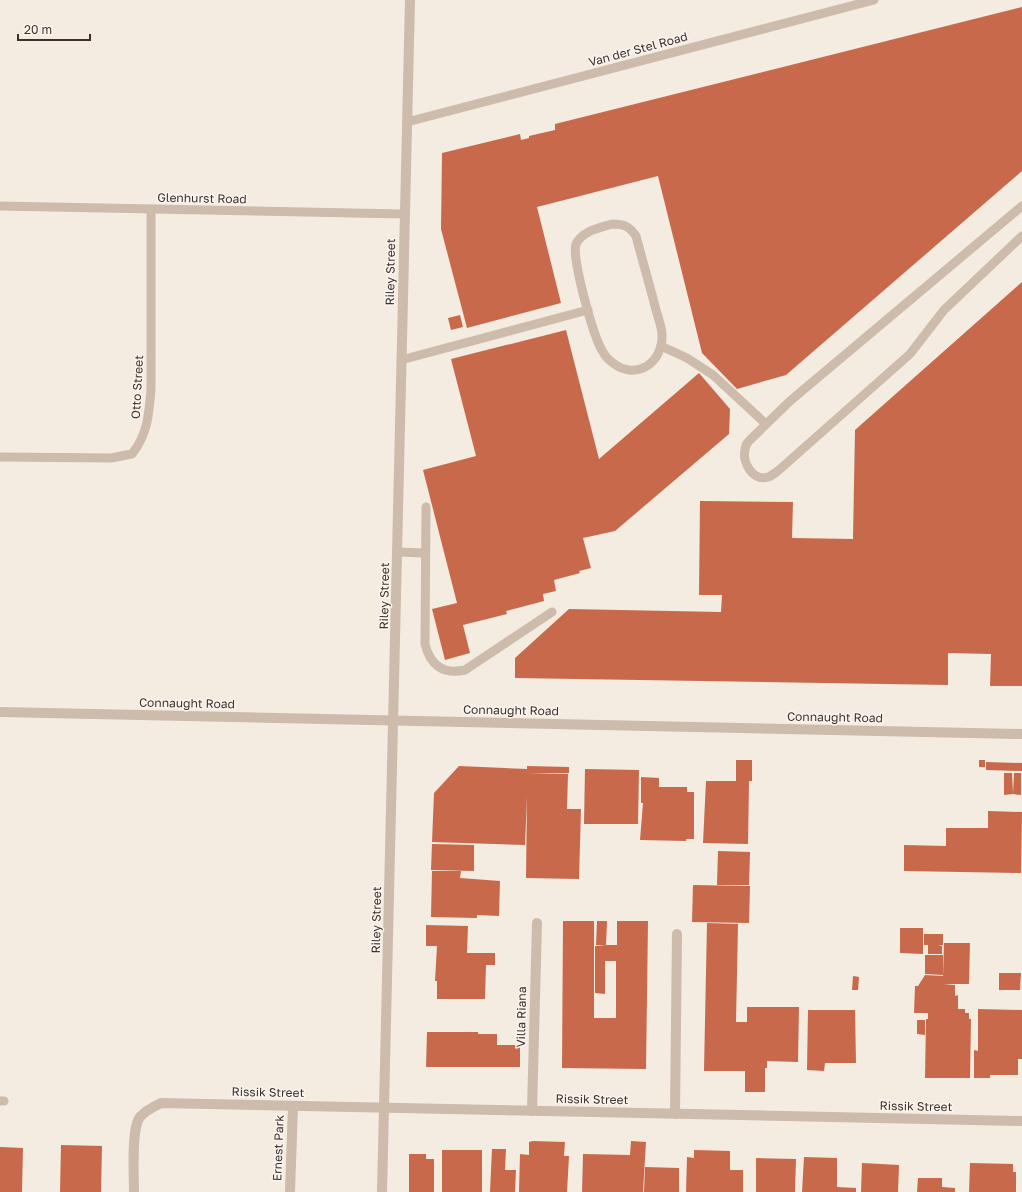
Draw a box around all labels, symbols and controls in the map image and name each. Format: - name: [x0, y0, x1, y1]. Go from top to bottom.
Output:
- scale bar: [18, 16, 90, 42]
- text: 20 m: [24, 22, 52, 37]
- street label: Van der Stel Road: [587, 29, 689, 69]
- street label: Glenhurst Road: [157, 190, 247, 206]
- street label: Riley Street: [382, 238, 398, 306]
- street label: Otto Street: [128, 354, 146, 419]
- street label: Riley Street: [376, 562, 392, 630]
- street label: Connaught Road: [139, 695, 235, 711]
- street label: Connaught Road: [463, 702, 559, 718]
- street label: Connaught Road: [787, 709, 883, 725]
- street label: Riley Street: [368, 886, 384, 954]
- street label: Villa Riana: [513, 986, 529, 1048]
- street label: Rissik Street: [232, 1084, 305, 1100]
- street label: Rissik Street: [556, 1091, 629, 1107]
- street label: Rissik Street: [880, 1098, 953, 1114]
- street label: Ernest Park: [269, 1114, 287, 1181]

